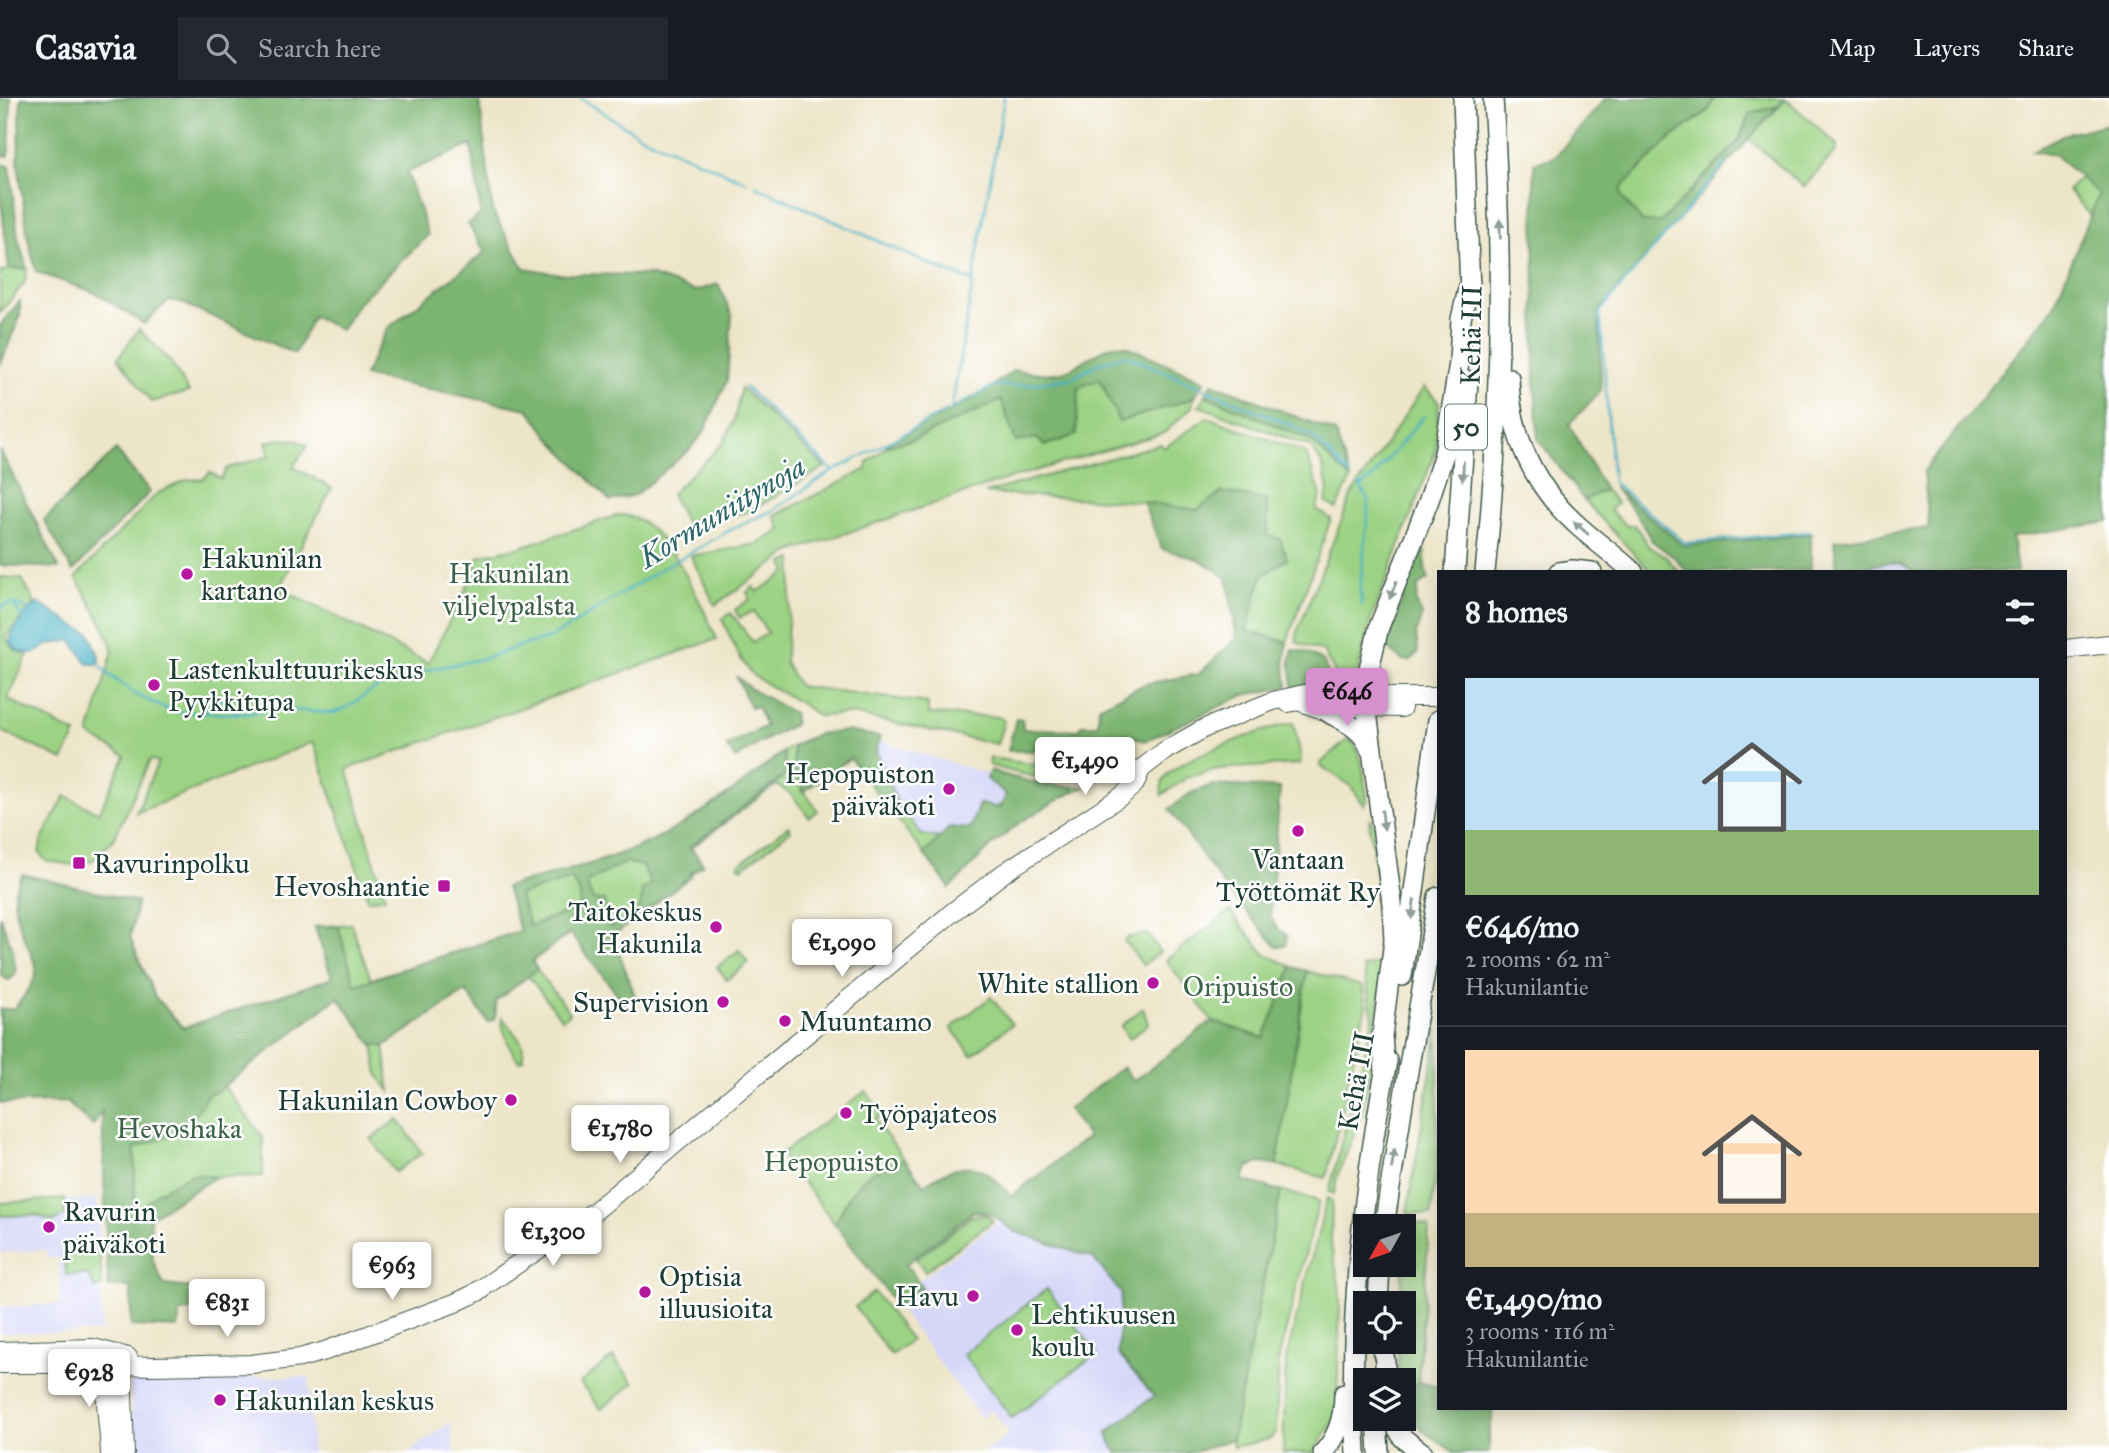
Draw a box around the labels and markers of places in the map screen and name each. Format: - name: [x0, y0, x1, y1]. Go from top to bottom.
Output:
- place label: Hakunilan kartano: [201, 541, 322, 608]
- marker: Hakunilan kartano: [179, 566, 195, 582]
- place label: Lastenkulttuurikeskus Pyykkitupa: [168, 652, 423, 719]
- pin: €646: [1306, 668, 1388, 728]
- marker: Lastenkulttuurikeskus Pyykkitupa: [146, 677, 162, 693]
- pin: €1,490: [1028, 738, 1142, 797]
- place label: Hepopuiston päiväkoti: [785, 756, 935, 823]
- marker: Hepopuiston päiväkoti: [941, 781, 957, 797]
- marker: Vantaan Työttömät Ry: [1290, 823, 1306, 839]
- place label: Vantaan Työttömät Ry: [1216, 842, 1381, 909]
- place label: Ravurinpolku: [93, 846, 250, 881]
- marker: Ravurinpolku: [71, 855, 87, 871]
- place label: Hevoshaantie: [273, 869, 430, 904]
- marker: Hevoshaantie: [436, 878, 452, 894]
- place label: Taitokeskus Hakunila: [568, 894, 702, 961]
- marker: Taitokeskus Hakunila: [708, 919, 724, 935]
- pin: €1,090: [785, 920, 899, 979]
- place label: White stallion: [977, 966, 1139, 1001]
- marker: White stallion: [1145, 975, 1161, 991]
- place label: Supervision: [573, 985, 709, 1020]
- marker: Supervision: [715, 994, 731, 1010]
- place label: Muuntamo: [799, 1004, 932, 1039]
- marker: Muuntamo: [777, 1013, 793, 1029]
- place label: Hakunilan Cowboy: [277, 1083, 498, 1118]
- marker: Hakunilan Cowboy: [503, 1092, 519, 1108]
- place label: Työpajateos: [860, 1096, 997, 1131]
- pin: €1,780: [563, 1105, 677, 1165]
- marker: Työpajateos: [838, 1105, 854, 1121]
- place label: Ravurin päiväkoti: [62, 1194, 166, 1261]
- pin: €1,300: [496, 1208, 610, 1268]
- marker: Ravurin päiväkoti: [41, 1219, 57, 1235]
- pin: €963: [351, 1242, 433, 1302]
- place label: Optisia illuusioita: [659, 1259, 773, 1326]
- place label: Havu: [895, 1279, 959, 1314]
- pin: €831: [186, 1280, 268, 1339]
- marker: Optisia illuusioita: [637, 1284, 653, 1300]
- marker: Havu: [965, 1288, 981, 1304]
- place label: Lehtikuusen koulu: [1031, 1297, 1176, 1364]
- marker: Lehtikuusen koulu: [1009, 1322, 1025, 1338]
- pin: €928: [48, 1350, 130, 1409]
- place label: Hakunilan keskus: [234, 1383, 434, 1418]
- marker: Hakunilan keskus: [212, 1392, 228, 1408]

